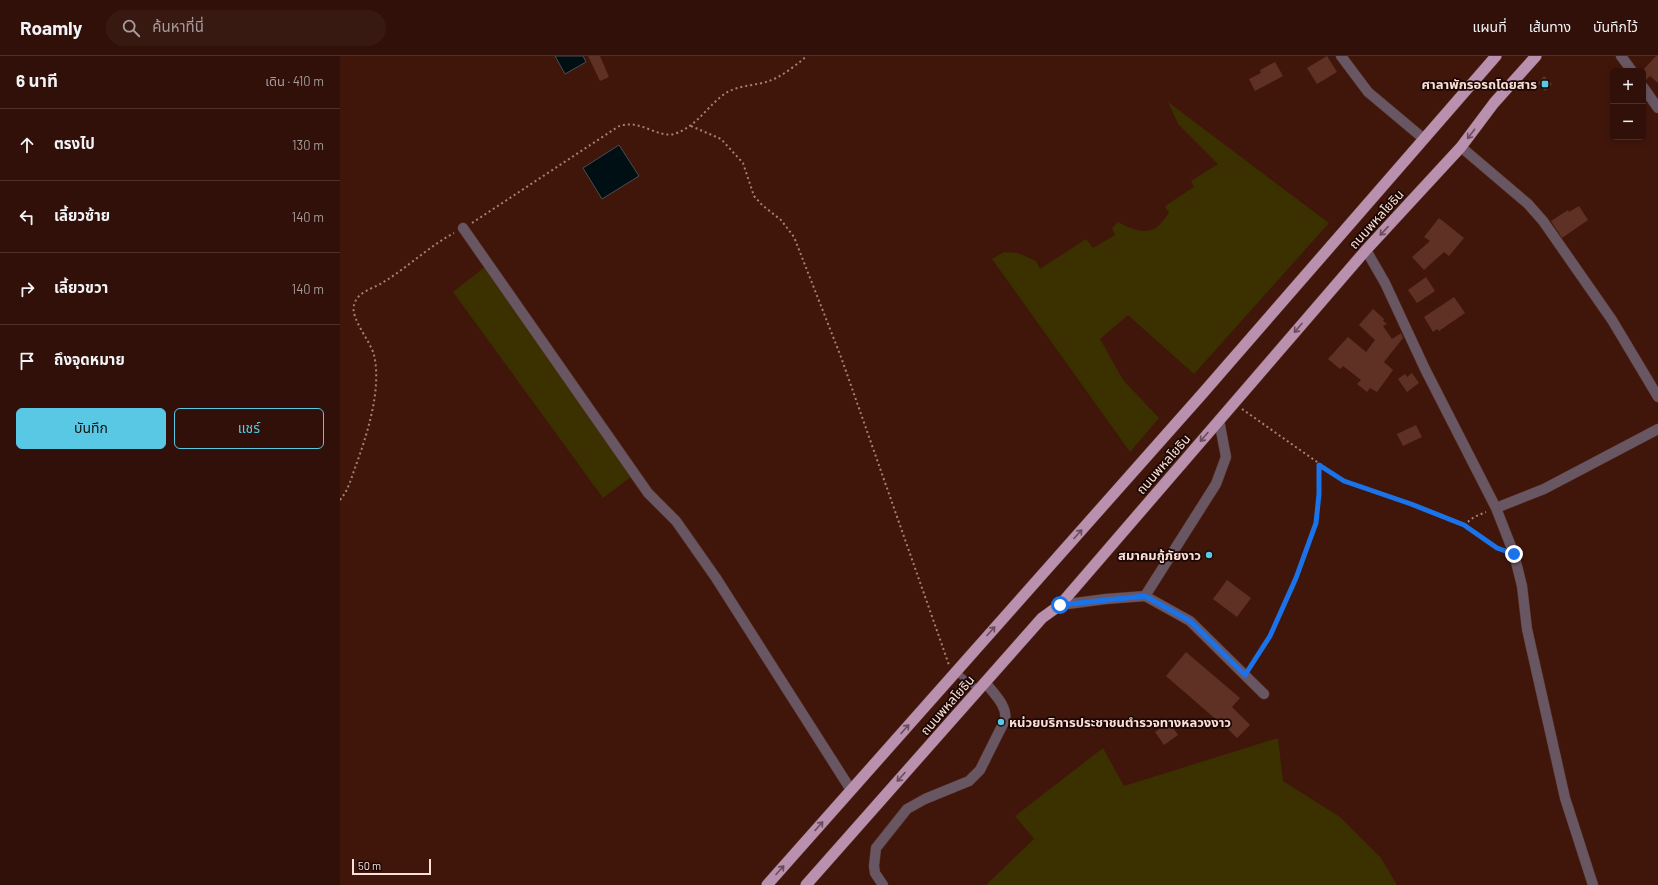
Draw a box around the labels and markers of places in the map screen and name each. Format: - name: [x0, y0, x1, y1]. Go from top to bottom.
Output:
- place label: ศาลาพักรอรถโดยสาร: [1422, 76, 1537, 92]
- marker: ศาลาพักรอรถโดยสาร: [1540, 79, 1550, 89]
- place label: สมาคมกู้ภัยงาว: [1118, 547, 1201, 564]
- marker: สมาคมกู้ภัยงาว: [1204, 550, 1214, 560]
- place label: หน่วยบริการประชาชนตำรวจทางหลวงงาว: [1009, 714, 1231, 730]
- marker: หน่วยบริการประชาชนตำรวจทางหลวงงาว: [996, 717, 1006, 727]

